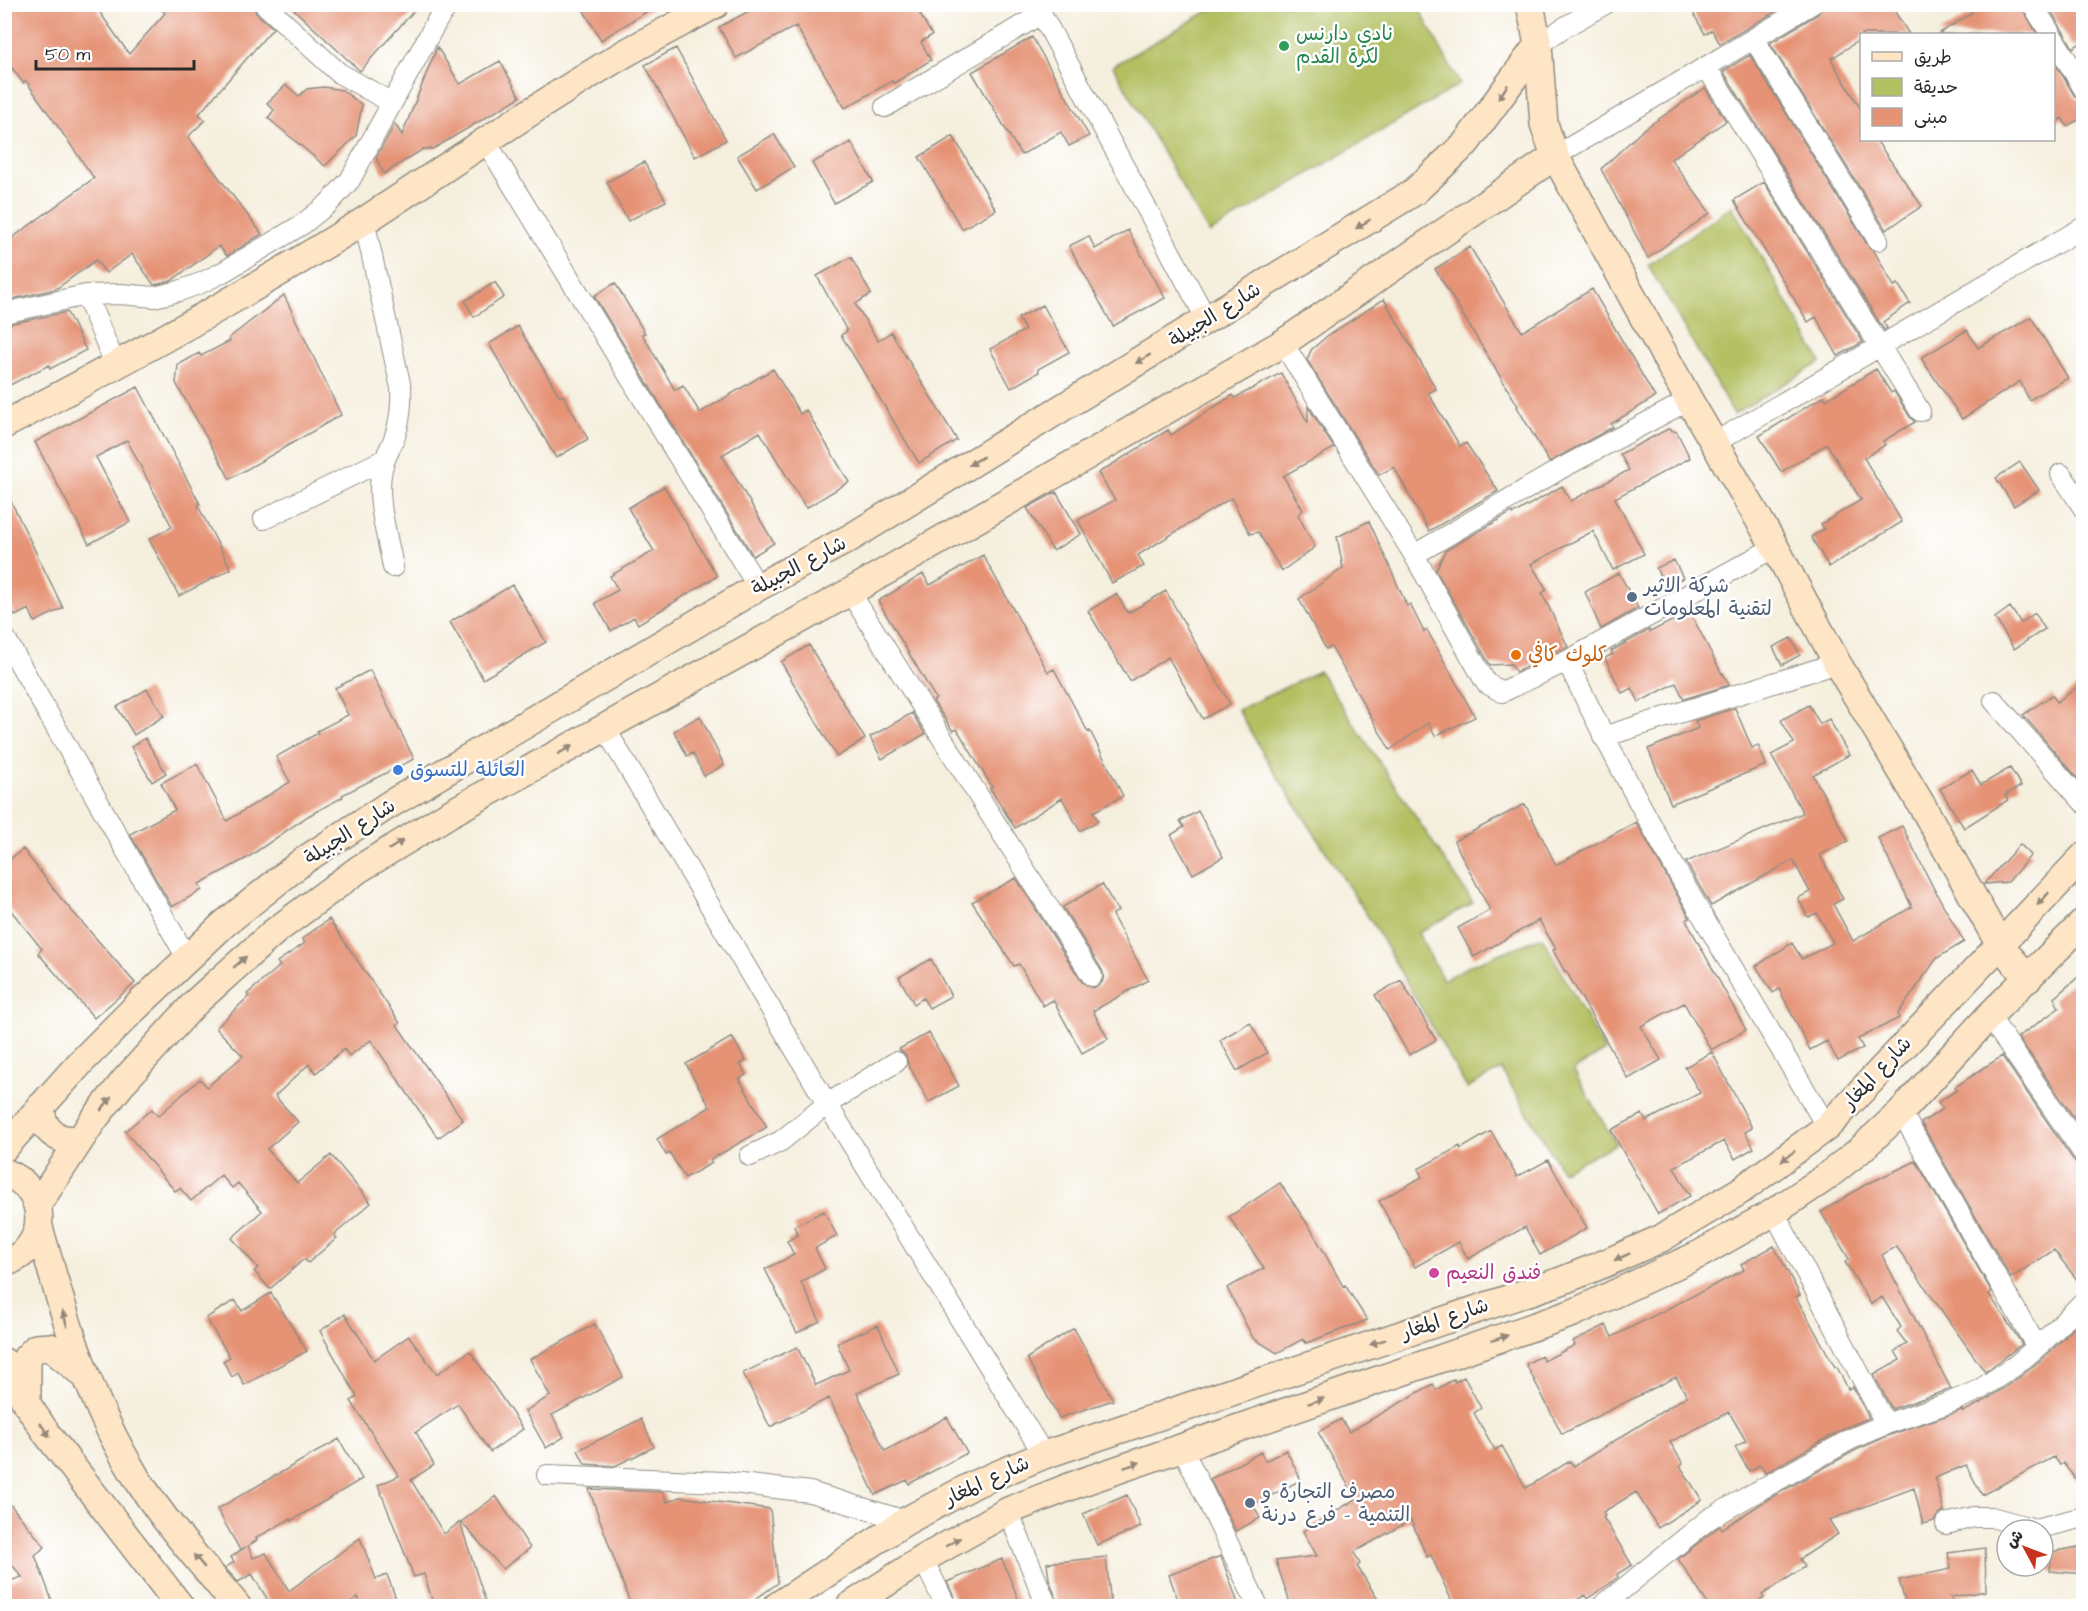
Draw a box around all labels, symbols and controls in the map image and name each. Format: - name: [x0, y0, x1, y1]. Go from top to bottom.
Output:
- place label: نادي دارنس لكرة القدم: [1296, 20, 1393, 71]
- scale bar: [36, 33, 194, 71]
- legend: [1860, 33, 2055, 141]
- marker: نادي دارنس لكرة القدم: [1277, 39, 1291, 53]
- text: 50 m: [45, 42, 90, 67]
- text: طريق: [1914, 45, 1952, 70]
- text: حديقة: [1914, 75, 1958, 100]
- one-way arrow: [1498, 84, 1509, 101]
- text: مبنى: [1914, 105, 1948, 130]
- one-way arrow: [1355, 219, 1371, 230]
- street label: شارع الجبيلة: [1164, 276, 1266, 354]
- one-way arrow: [1135, 353, 1151, 364]
- one-way arrow: [968, 455, 985, 466]
- street label: شارع الجبيلة: [747, 529, 851, 603]
- place label: شركة الاثير لتقنية المعلومات: [1642, 572, 1772, 623]
- marker: شركة الاثير لتقنية المعلومات: [1625, 590, 1639, 604]
- place label: كلوك كافي: [1528, 641, 1607, 669]
- marker: كلوك كافي: [1509, 648, 1523, 662]
- one-way arrow: [557, 745, 574, 755]
- place label: العائلة للتسوق: [410, 756, 525, 784]
- marker: العائلة للتسوق: [391, 763, 405, 777]
- street label: شارع الجبيلة: [299, 792, 401, 872]
- one-way arrow: [387, 840, 404, 851]
- one-way arrow: [2036, 891, 2050, 906]
- one-way arrow: [232, 955, 247, 969]
- street label: شارع المغار: [1834, 1030, 1918, 1117]
- one-way arrow: [100, 1096, 113, 1112]
- one-way arrow: [1780, 1149, 1795, 1161]
- one-way arrow: [1613, 1252, 1630, 1261]
- place label: فندق النعيم: [1446, 1259, 1541, 1287]
- marker: فندق النعيم: [1427, 1266, 1441, 1280]
- street label: شارع المغار: [1396, 1291, 1492, 1348]
- one-way arrow: [60, 1310, 69, 1328]
- one-way arrow: [1491, 1332, 1509, 1342]
- one-way arrow: [1369, 1338, 1387, 1348]
- one-way arrow: [1307, 1396, 1325, 1406]
- one-way arrow: [39, 1422, 51, 1438]
- street label: شارع المغار: [938, 1449, 1034, 1514]
- one-way arrow: [1123, 1459, 1141, 1469]
- place label: مصرف التجارة و التنمية - فرع درنة: [1260, 1478, 1410, 1529]
- marker: مصرف التجارة و التنمية - فرع درنة: [1243, 1496, 1257, 1510]
- north arrow: [1995, 1518, 2055, 1578]
- text: ش: [2000, 1525, 2029, 1553]
- one-way arrow: [945, 1537, 962, 1547]
- one-way arrow: [193, 1553, 206, 1569]

